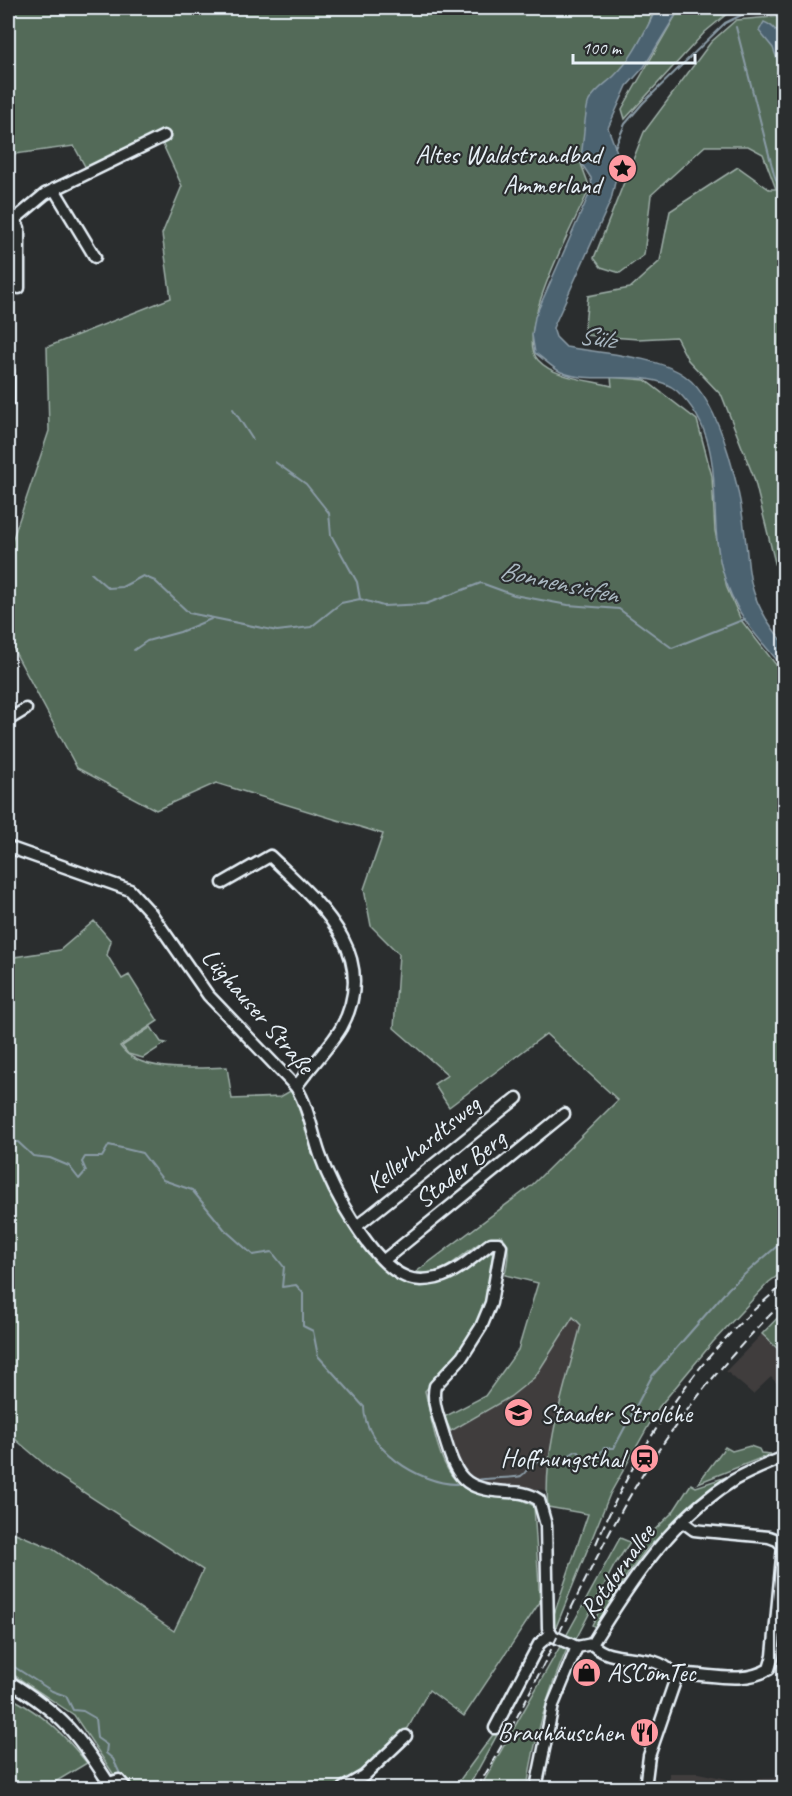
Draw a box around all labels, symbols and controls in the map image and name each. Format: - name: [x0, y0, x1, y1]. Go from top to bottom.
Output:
- scale bar: [573, 27, 694, 65]
- text: 100 m: [582, 37, 623, 59]
- place label: Altes Waldstrandbad Ammerland: [415, 138, 605, 201]
- place icon: Altes Waldstrandbad Ammerland: [606, 153, 638, 185]
- water label: Sülz: [576, 317, 622, 357]
- water label: Bonnensiefen: [496, 553, 624, 612]
- street label: Lüghauser Straße: [194, 941, 323, 1083]
- street label: Kellerhardtsweg: [359, 1087, 488, 1200]
- street label: Stader Berg: [408, 1121, 514, 1216]
- school or university icon: Staader Strolche: [503, 1397, 535, 1429]
- place label: Staader Strolche: [540, 1397, 694, 1430]
- place label: Hoffnungsthal: [501, 1442, 629, 1475]
- station icon: Hoffnungsthal: [629, 1442, 661, 1474]
- street label: Rotdornallee: [572, 1516, 663, 1625]
- shop icon: ASComTec: [570, 1656, 602, 1688]
- place label: ASComTec: [607, 1656, 697, 1689]
- place label: Brauhäuschen: [498, 1716, 625, 1749]
- restaurant icon: Brauhäuschen: [629, 1716, 661, 1748]

